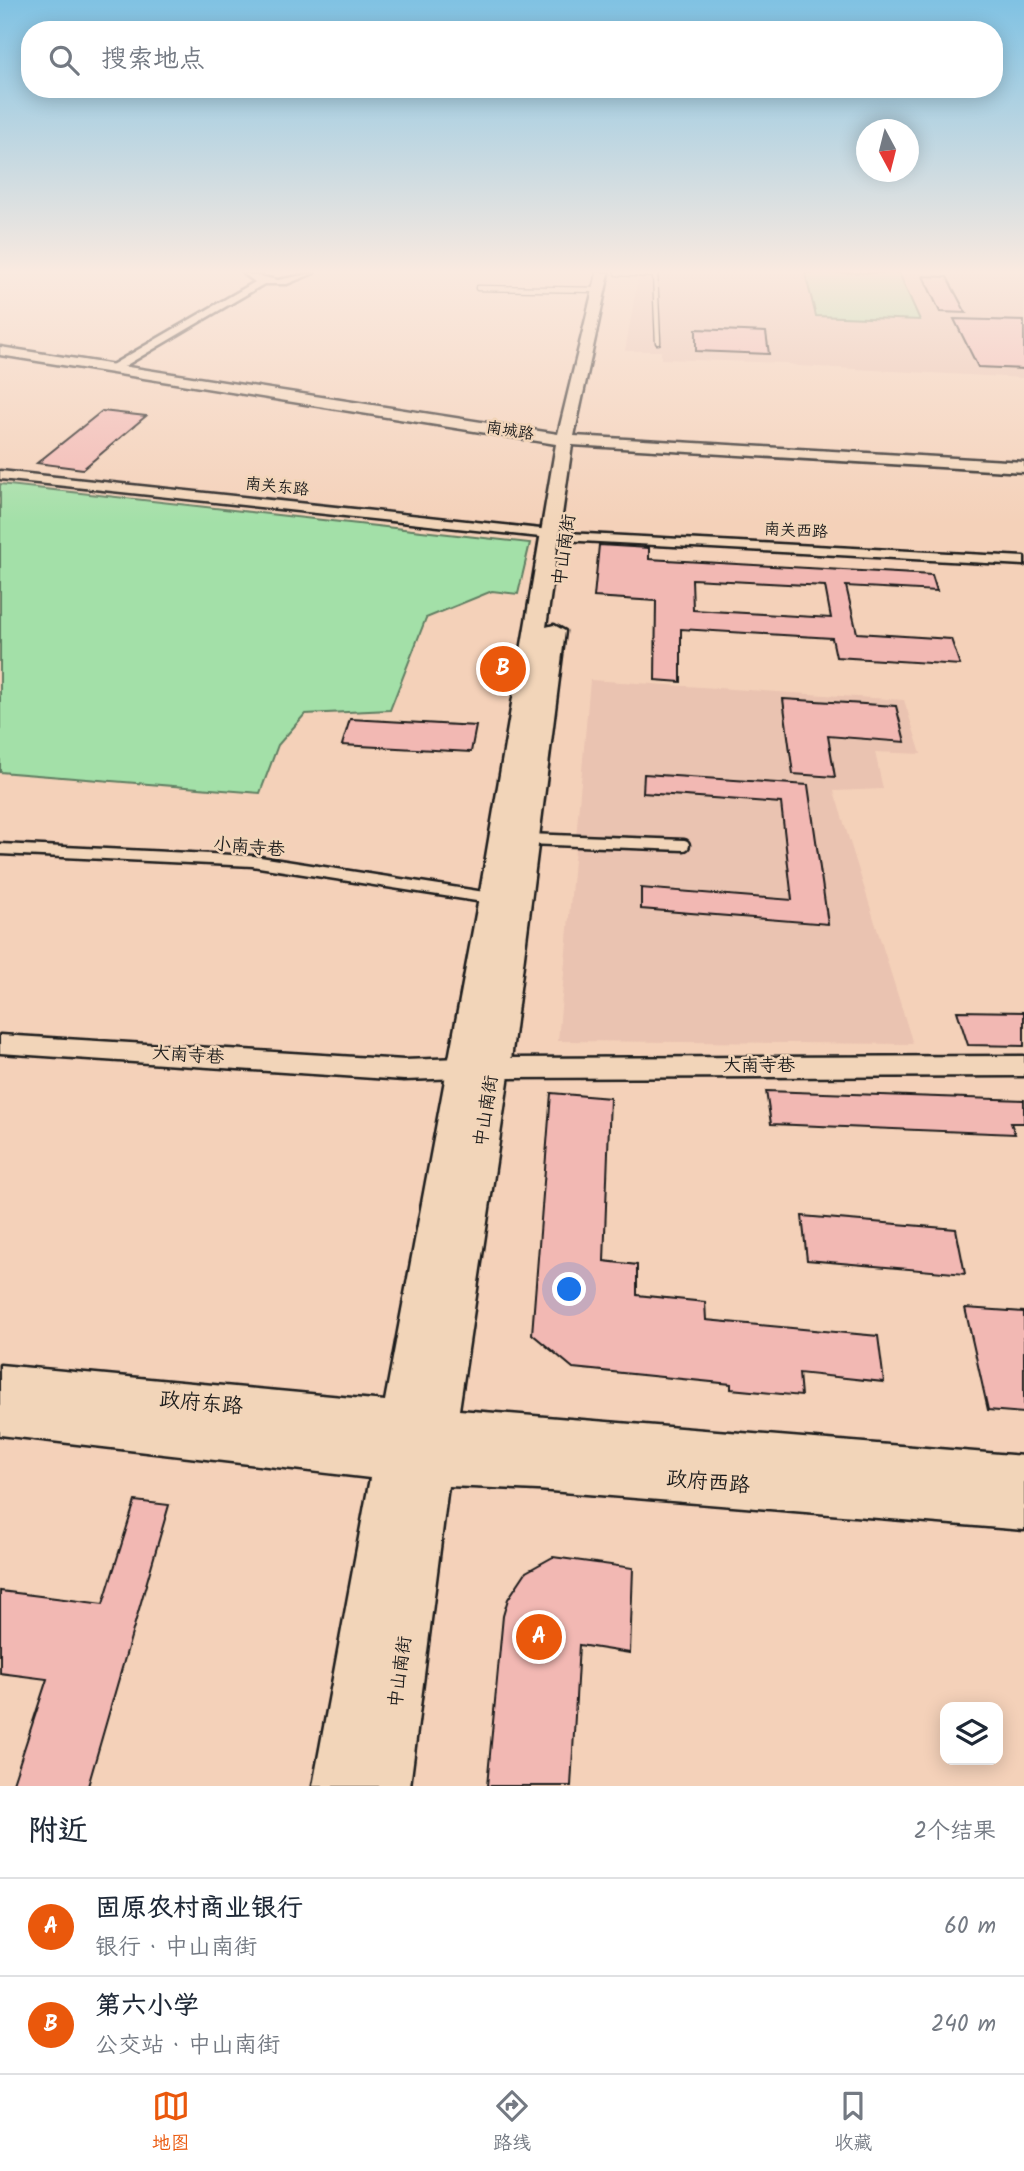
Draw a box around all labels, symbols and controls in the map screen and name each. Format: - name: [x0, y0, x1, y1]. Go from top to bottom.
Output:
- search box: [21, 21, 1003, 98]
- text: 搜索地点: [101, 39, 205, 81]
- icon: search: [45, 41, 83, 79]
- north arrow: [856, 119, 919, 182]
- street label: 南城路: [484, 415, 536, 447]
- street label: 南关东路: [244, 471, 310, 503]
- street label: 中山南街: [546, 512, 584, 588]
- street label: 南关西路: [763, 517, 829, 545]
- pin: B: [480, 643, 526, 695]
- street label: 小南寺巷: [212, 830, 286, 866]
- street label: 大南寺巷: [151, 1039, 225, 1073]
- street label: 大南寺巷: [723, 1052, 795, 1081]
- street label: 中山南街: [467, 1073, 507, 1149]
- your location: [552, 1272, 586, 1306]
- street label: 政府东路: [158, 1384, 244, 1424]
- street label: 政府西路: [665, 1463, 751, 1503]
- pin: A: [516, 1611, 562, 1663]
- street label: 中山南街: [382, 1634, 420, 1710]
- map controls: [940, 1702, 1003, 1765]
- button: layers: [940, 1702, 1003, 1765]
- text: 附近: [28, 1808, 88, 1856]
- text: 2个结果: [914, 1814, 996, 1850]
- text: 固原农村商业银行: [95, 1888, 303, 1930]
- text: A: [44, 1909, 58, 1945]
- text: 60 m: [944, 1909, 996, 1945]
- text: 银行 · 中山南街: [95, 1930, 257, 1966]
- text: 第六小学: [95, 1986, 199, 2028]
- text: B: [44, 2007, 58, 2043]
- text: 240 m: [931, 2007, 996, 2043]
- text: 公交站 · 中山南街: [95, 2028, 280, 2064]
- tab: 地图: [152, 2087, 190, 2159]
- tab: 路线: [493, 2087, 531, 2159]
- tab: 收藏: [834, 2087, 872, 2159]

